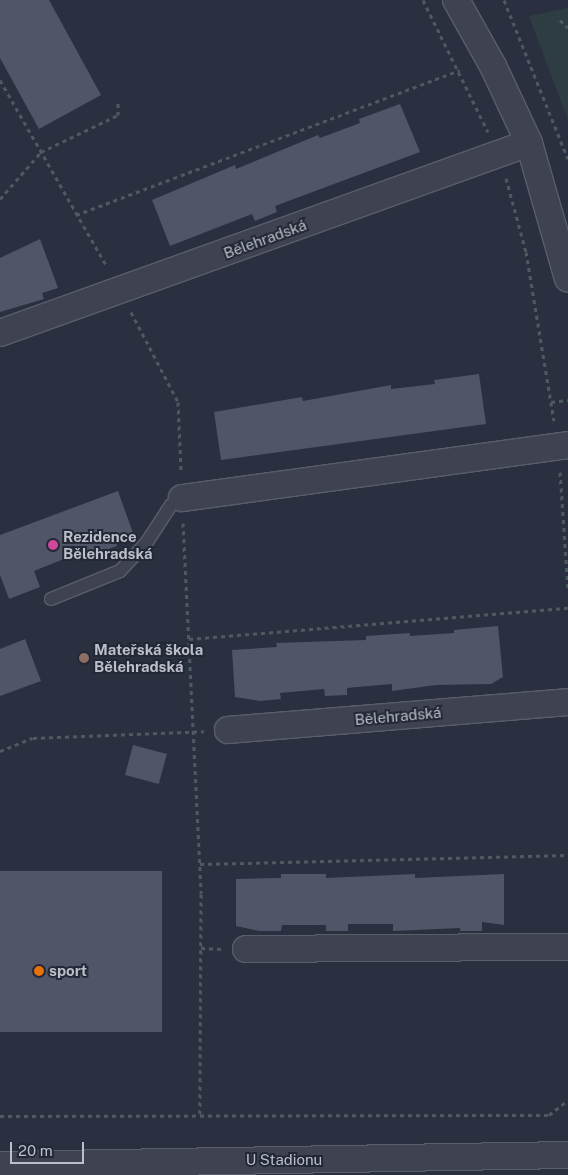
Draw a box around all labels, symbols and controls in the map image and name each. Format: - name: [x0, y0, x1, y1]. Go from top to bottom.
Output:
- street label: Bělehradská: [221, 216, 309, 262]
- place label: Rezidence Bělehradská: [63, 527, 152, 562]
- marker: Rezidence Bělehradská: [47, 539, 59, 551]
- place label: Mateřská škola Bělehradská: [94, 640, 203, 675]
- marker: Mateřská škola Bělehradská: [78, 652, 90, 664]
- street label: Bělehradská: [354, 703, 442, 729]
- place label: sport: [49, 962, 87, 980]
- marker: sport: [33, 965, 45, 977]
- scale bar: [12, 1132, 86, 1164]
- text: 20 m: [18, 1142, 53, 1159]
- street label: U Stadionu: [246, 1151, 322, 1169]

